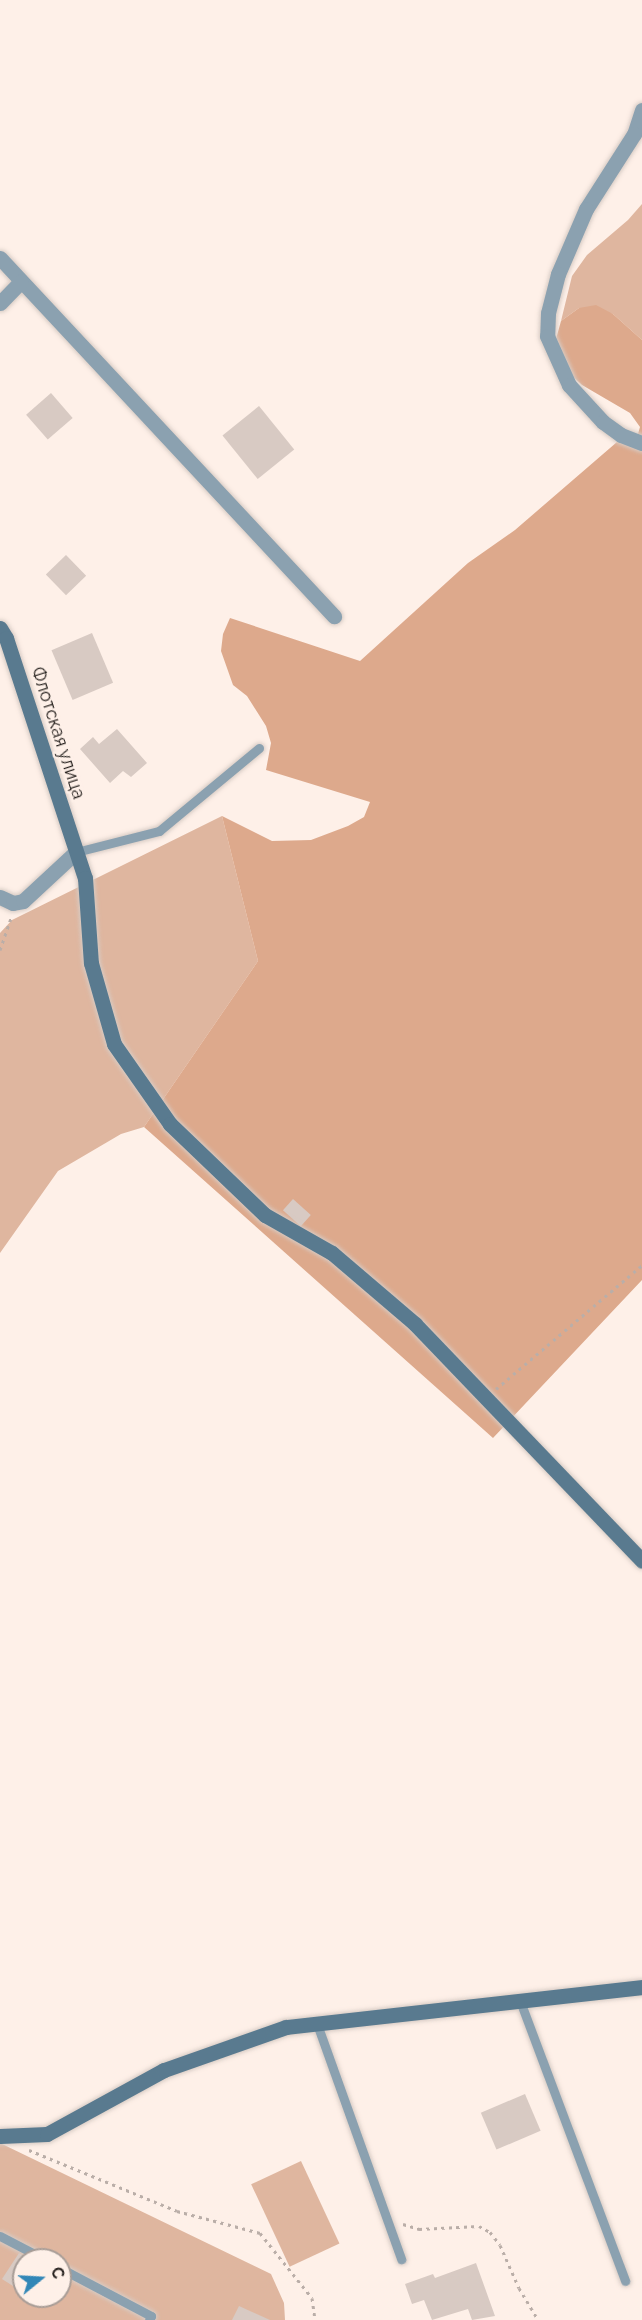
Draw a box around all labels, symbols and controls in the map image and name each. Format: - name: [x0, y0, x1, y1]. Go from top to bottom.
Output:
- street label: Флотская улица: [26, 664, 90, 802]
- north arrow: [12, 2248, 72, 2308]
- text: С: [47, 2265, 68, 2281]

